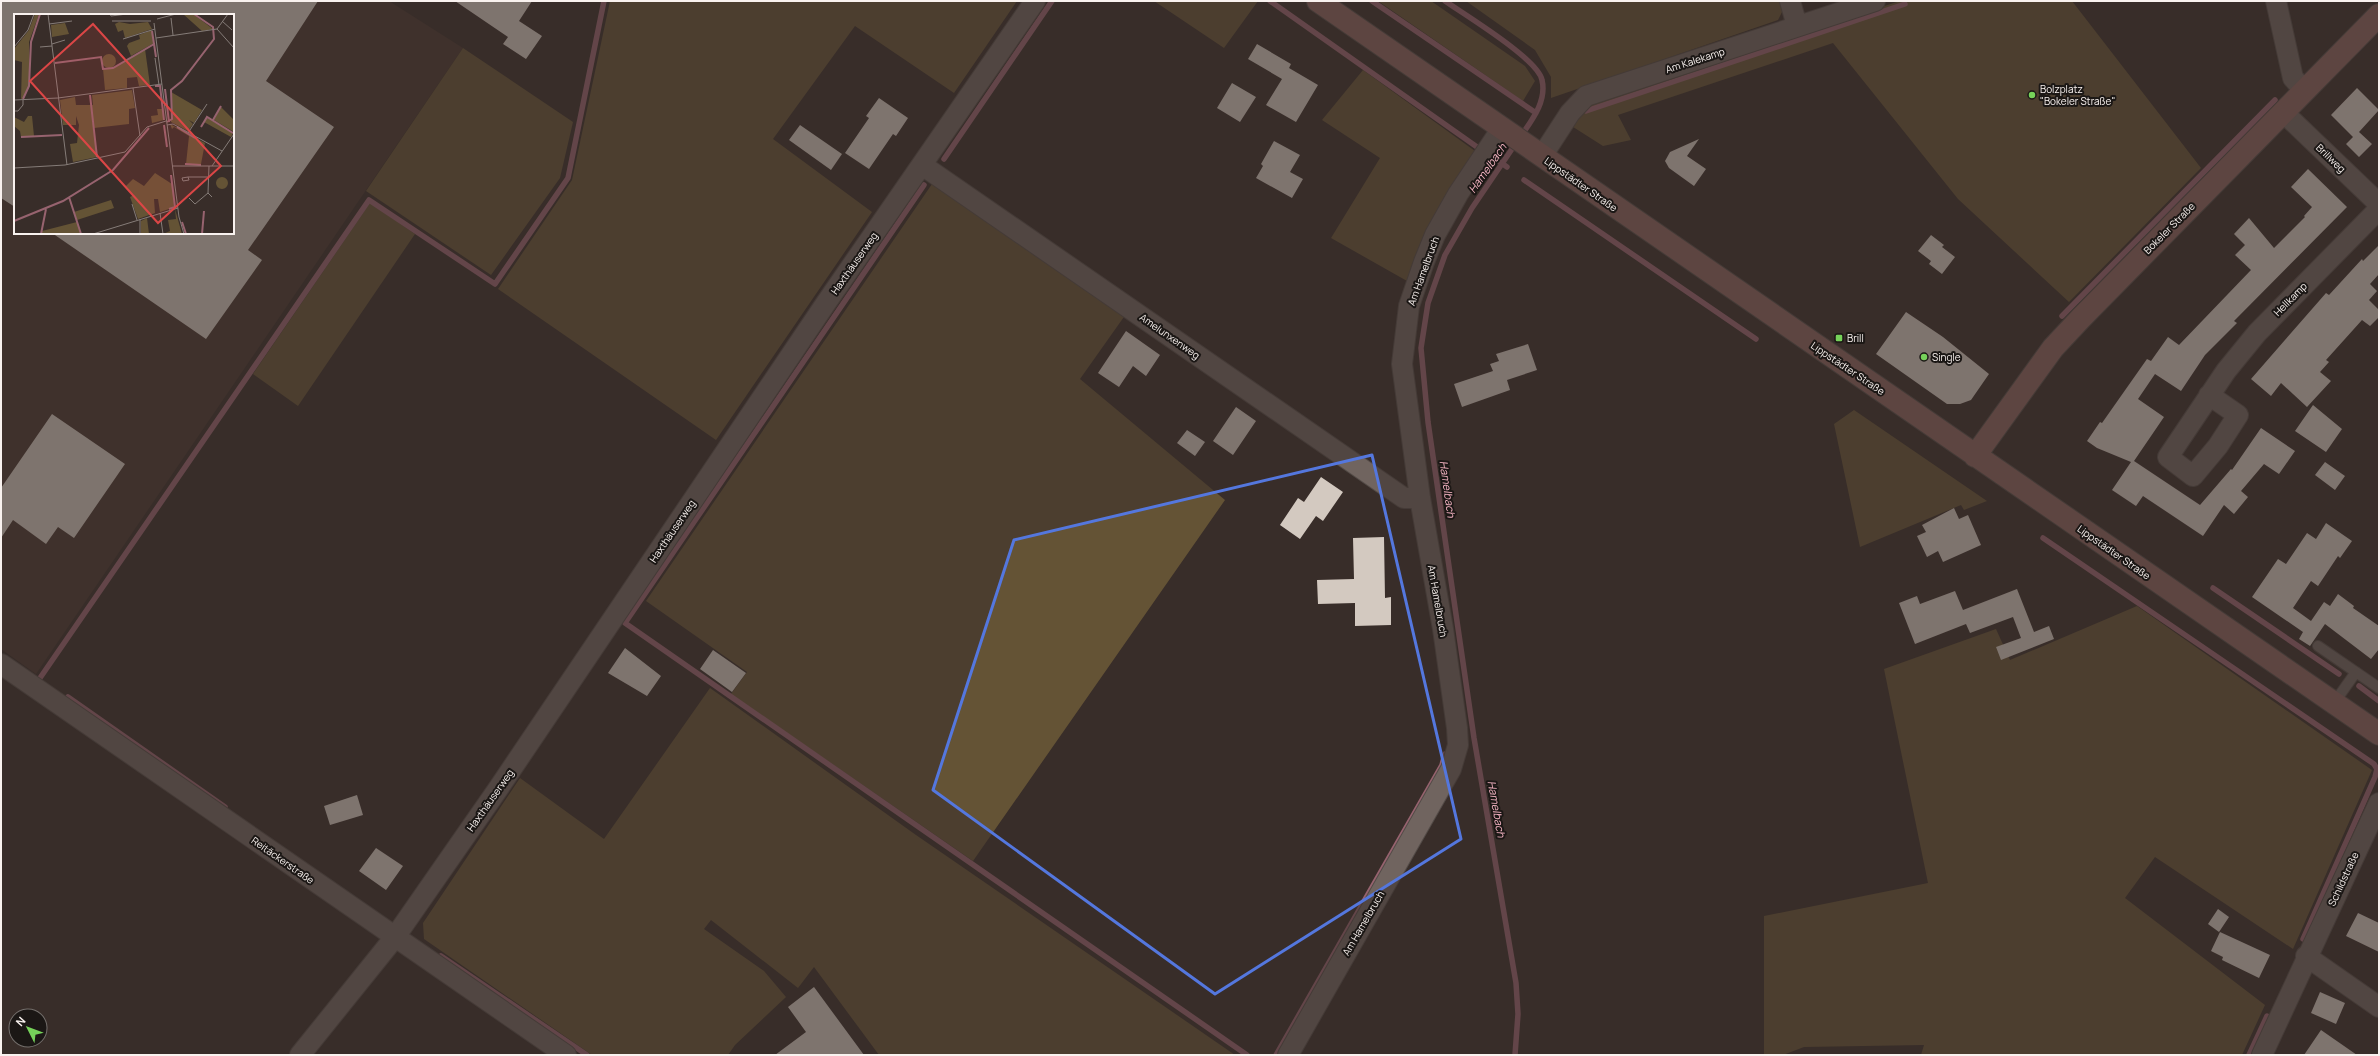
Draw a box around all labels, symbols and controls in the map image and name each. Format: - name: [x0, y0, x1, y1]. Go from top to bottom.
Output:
- inset map: [14, 14, 234, 234]
- street label: Am Kalekamp: [1664, 44, 1726, 76]
- place label: Bolzplatz "Bokeler Straße": [2040, 82, 2115, 108]
- marker: Bolzplatz "Bokeler Straße": [2027, 90, 2037, 100]
- water label: Hamelbach: [1464, 140, 1510, 196]
- street label: Brillweg: [2313, 140, 2349, 176]
- street label: Lippstädter Straße: [1542, 154, 1620, 215]
- street label: Bokeler Straße: [2140, 199, 2198, 257]
- street label: Haxthäuserweg: [827, 229, 881, 297]
- street label: Am Hamelbruch: [1404, 234, 1442, 308]
- street label: Hellkamp: [2270, 279, 2310, 319]
- street label: Amelunxenweg: [1137, 310, 1203, 362]
- place label: Brill: [1847, 331, 1864, 345]
- marker: Brill: [1834, 333, 1844, 343]
- street label: Lippstädter Straße: [1808, 338, 1888, 398]
- place label: Single: [1932, 350, 1961, 364]
- marker: Single: [1919, 352, 1929, 362]
- water label: Hamelbach: [1437, 460, 1459, 519]
- street label: Haxthäuserweg: [646, 497, 698, 565]
- street label: Lippstädter Straße: [2075, 522, 2153, 583]
- street label: Am Hamelbruch: [1425, 564, 1451, 638]
- street label: Haxthäuserweg: [463, 766, 517, 834]
- water label: Hamelbach: [1485, 780, 1509, 839]
- street label: Reitäckerstraße: [249, 833, 317, 887]
- street label: Schildstraße: [2324, 849, 2362, 908]
- street label: Am Hamelbruch: [1339, 888, 1387, 958]
- north arrow: [8, 1008, 48, 1048]
- text: N: [12, 1013, 28, 1029]

